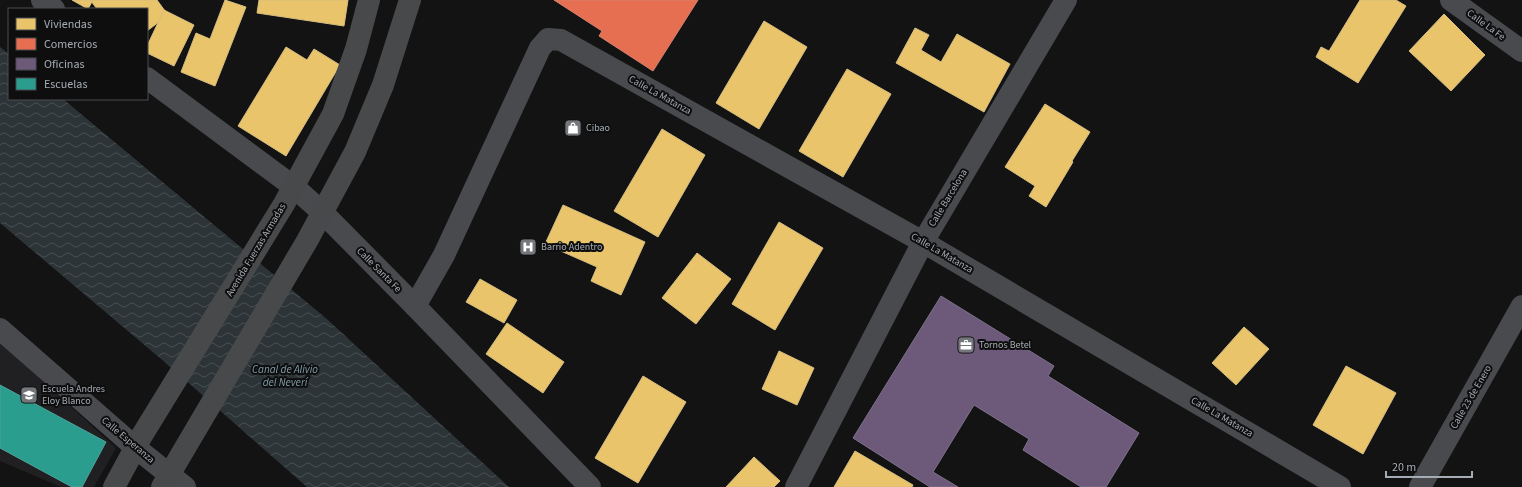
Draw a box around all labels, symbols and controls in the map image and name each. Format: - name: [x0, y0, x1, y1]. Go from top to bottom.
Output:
- street label: Calle La Fe: [1464, 6, 1508, 44]
- legend: [8, 8, 148, 100]
- text: Viviendas: [44, 16, 92, 33]
- text: Comercios: [44, 36, 97, 53]
- text: Oficinas: [44, 56, 85, 73]
- street label: Calle La Matanza: [626, 72, 694, 118]
- text: Escuelas: [44, 76, 87, 93]
- shop icon: Cibao: [563, 118, 583, 138]
- place label: Cibao: [586, 121, 610, 135]
- street label: Calle Barcelona: [925, 167, 971, 229]
- street label: Avenida Fuerzas Armadas: [223, 201, 289, 299]
- street label: Calle La Matanza: [908, 230, 976, 276]
- hospital icon: Barrio Adentro: [518, 237, 538, 257]
- place label: Barrio Adentro: [541, 240, 602, 254]
- street label: Calle Santa Fe: [353, 244, 405, 296]
- office icon: Tornos Betel: [956, 335, 976, 355]
- place label: Tornos Betel: [979, 338, 1032, 352]
- water label: Canal de Alivio del Neverí: [252, 362, 318, 390]
- street label: Calle 23 de Enero: [1447, 362, 1495, 432]
- place label: Escuela Andres Eloy Blanco: [42, 382, 105, 408]
- school or university icon: Escuela Andres Eloy Blanco: [19, 385, 39, 405]
- street label: Calle La Matanza: [1188, 394, 1256, 440]
- street label: Calle Esperanza: [98, 414, 158, 466]
- scale bar: [1386, 453, 1472, 479]
- text: 20 m: [1392, 459, 1416, 476]

